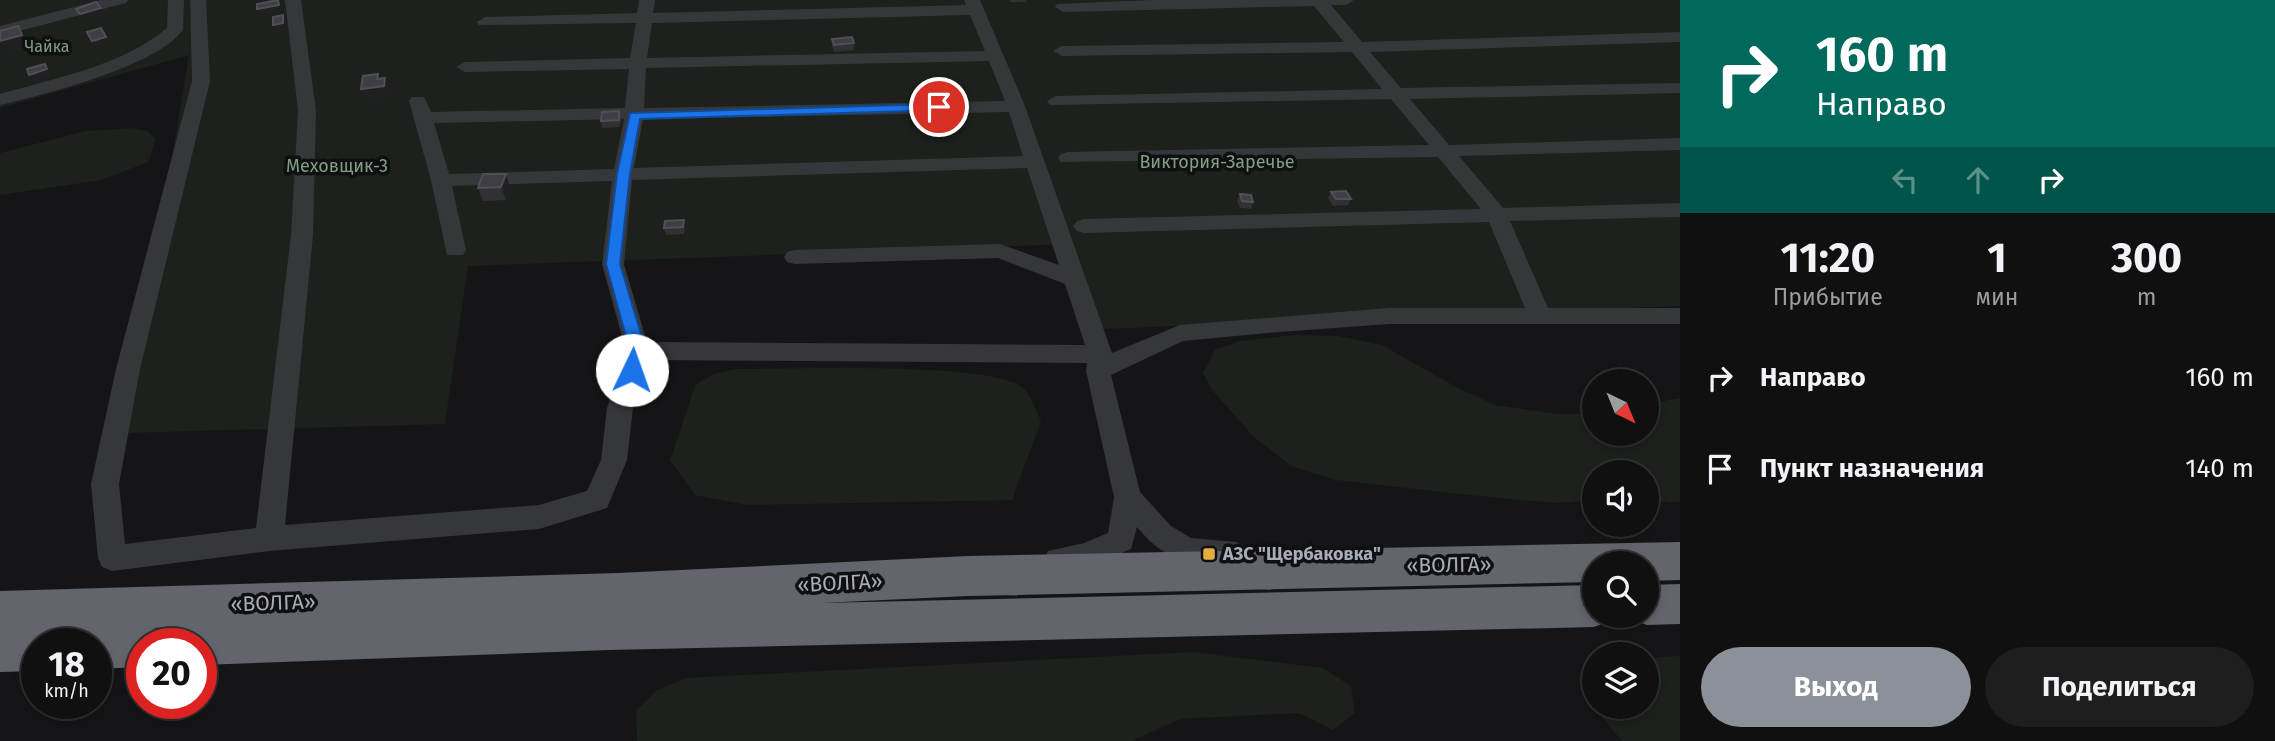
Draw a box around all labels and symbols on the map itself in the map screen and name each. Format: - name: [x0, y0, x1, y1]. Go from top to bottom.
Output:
- park label: Чайка: [25, 37, 69, 56]
- pin: [909, 77, 969, 137]
- park label: Виктория-Заречье: [1139, 151, 1295, 173]
- park label: Меховщик-3: [286, 155, 388, 177]
- position arrow: [595, 333, 669, 407]
- north arrow: [1582, 369, 1659, 446]
- place label: АЗС "Щербаковка": [1222, 543, 1381, 565]
- marker: АЗС "Щербаковка": [1201, 546, 1217, 562]
- street label: «ВОЛГА»: [1406, 551, 1492, 579]
- street label: «ВОЛГА»: [797, 568, 883, 598]
- street label: «ВОЛГА»: [230, 589, 316, 617]
- speed limit sign: 20: [126, 628, 217, 719]

